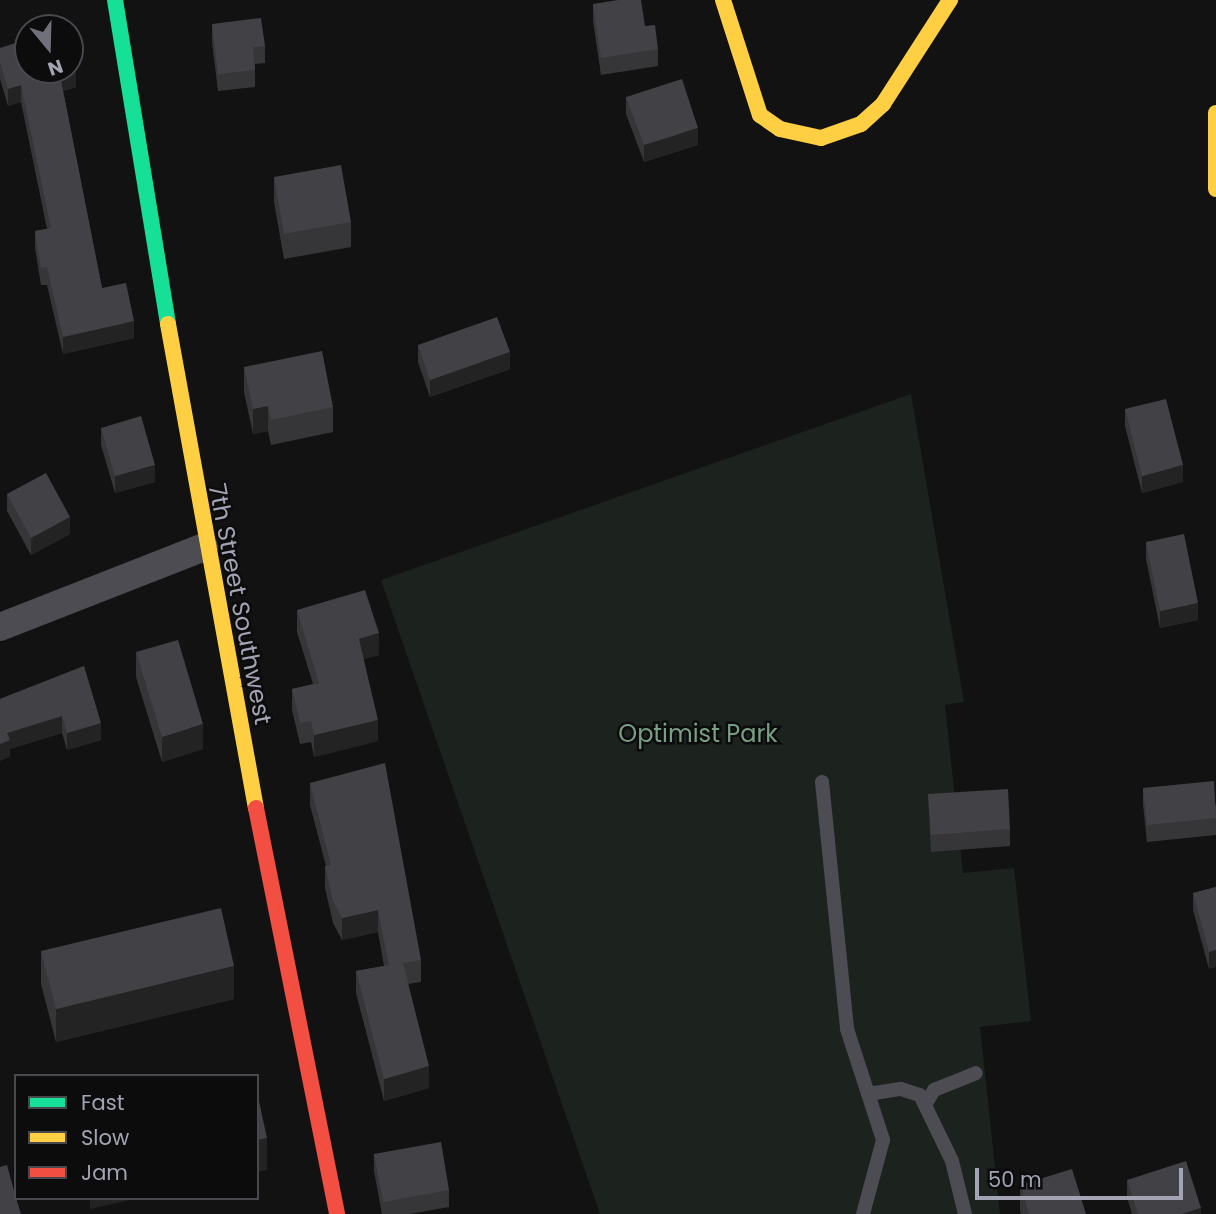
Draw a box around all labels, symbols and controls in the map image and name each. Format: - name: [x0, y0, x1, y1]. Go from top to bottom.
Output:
- north arrow: [14, 14, 84, 84]
- text: N: [44, 52, 67, 83]
- street label: 7th Street Southwest: [202, 481, 278, 727]
- park label: Optimist Park: [618, 720, 778, 748]
- legend: [14, 1074, 259, 1200]
- text: Fast: [81, 1088, 124, 1117]
- text: Slow: [81, 1123, 129, 1152]
- scale bar: [978, 1154, 1186, 1198]
- text: Jam: [81, 1158, 128, 1187]
- text: 50 m: [988, 1165, 1042, 1194]

